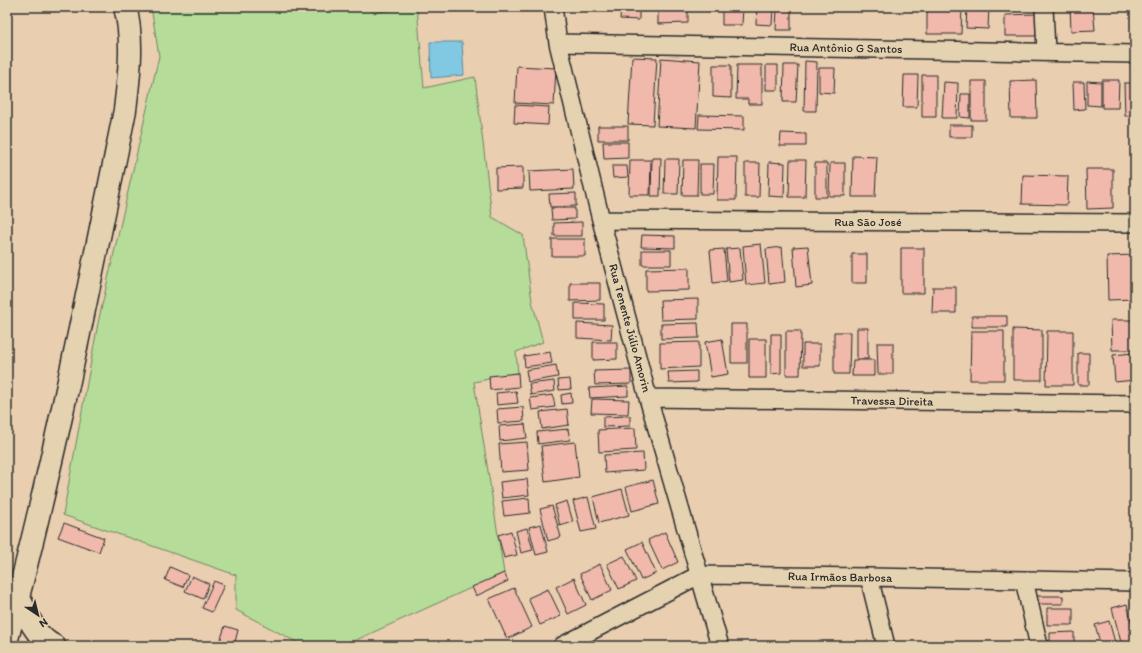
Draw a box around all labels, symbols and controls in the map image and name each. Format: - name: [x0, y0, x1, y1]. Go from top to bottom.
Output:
- street label: Rua Antônio G Santos: [789, 40, 903, 56]
- street label: Rua São José: [834, 215, 902, 229]
- street label: Rua Tenente Júlio Amorin: [606, 262, 654, 394]
- street label: Travessa Direita: [850, 393, 934, 409]
- street label: Rua Irmãos Barbosa: [788, 569, 893, 585]
- north arrow: [18, 595, 58, 635]
- text: N: [37, 615, 50, 630]

